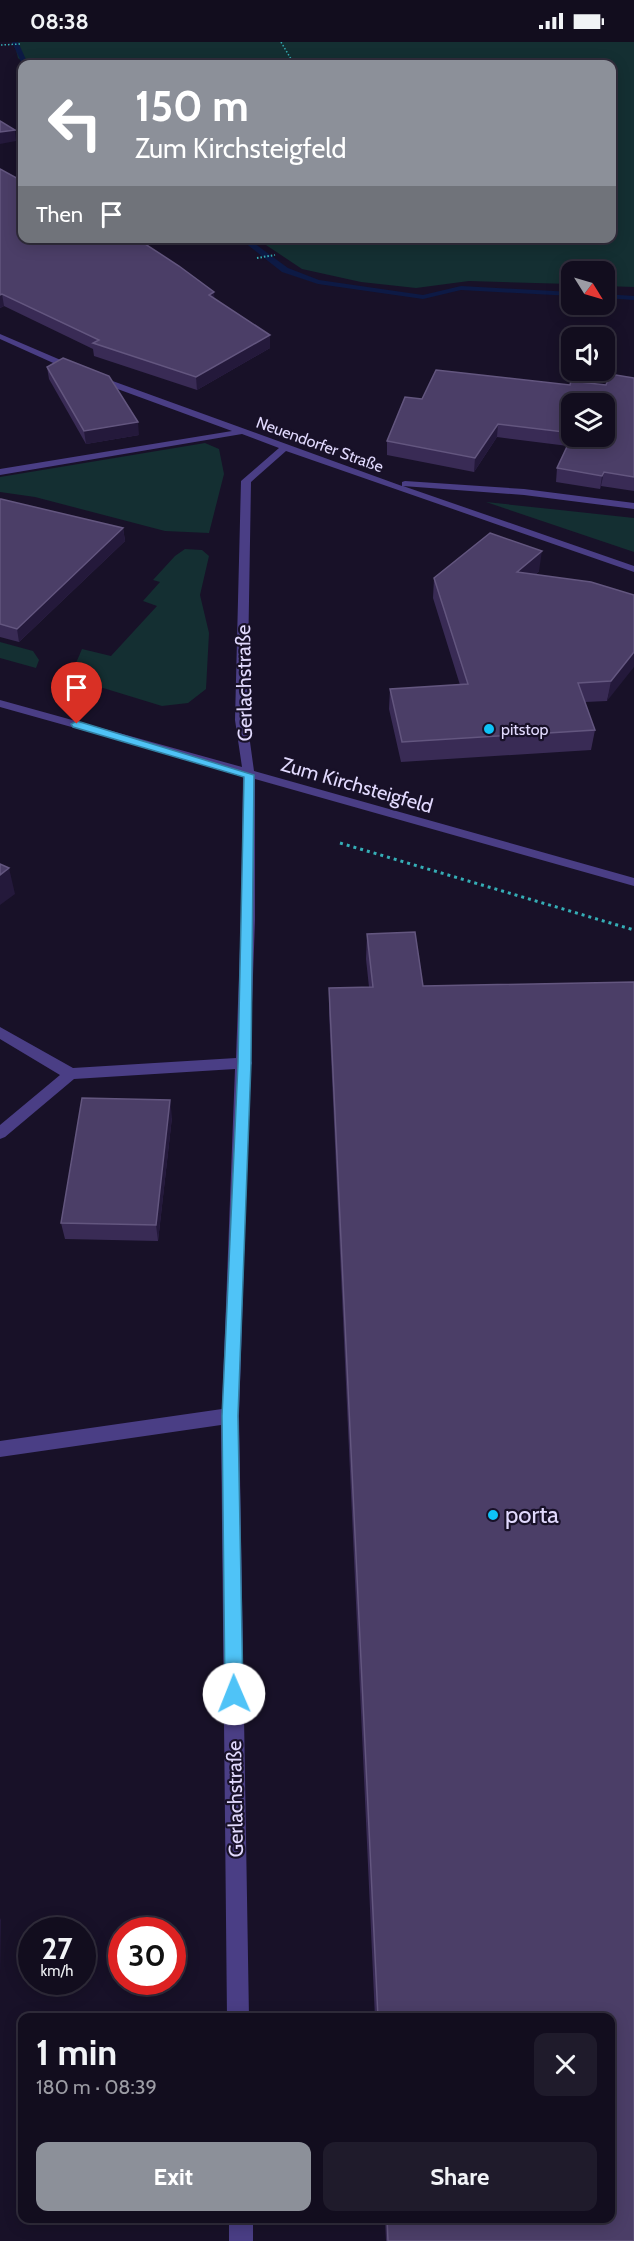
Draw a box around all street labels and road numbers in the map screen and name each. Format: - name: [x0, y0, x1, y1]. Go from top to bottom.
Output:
- street label: Neuendorfer Straße: [254, 413, 386, 476]
- street label: Gerlachstraße: [231, 624, 257, 742]
- street label: Zum Kirchsteigfeld: [278, 752, 436, 818]
- street label: Gerlachstraße: [222, 1740, 248, 1858]

